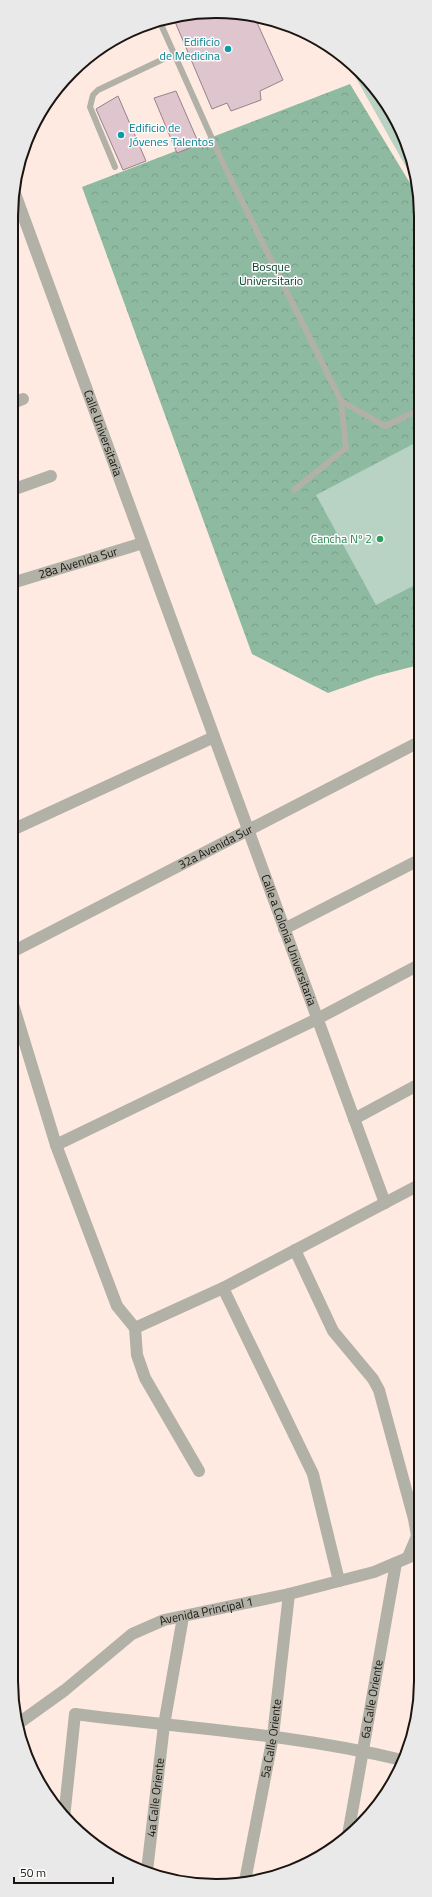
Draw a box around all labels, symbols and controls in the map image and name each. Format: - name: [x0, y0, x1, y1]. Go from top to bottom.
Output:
- place label: Edificio de Medicina: [160, 32, 220, 65]
- marker: Edificio de Medicina: [223, 44, 233, 54]
- place label: Edificio de Jóvenes Talentos: [129, 118, 214, 151]
- marker: Edificio de Jóvenes Talentos: [116, 130, 126, 140]
- park label: Bosque Universitario: [239, 257, 303, 290]
- street label: Calle Universitaria: [79, 387, 128, 479]
- place label: Cancha Nº 2: [311, 529, 372, 548]
- marker: Cancha Nº 2: [375, 534, 385, 544]
- street label: 28a Avenida Sur: [36, 541, 120, 583]
- street label: 32a Avenida Sur: [175, 819, 256, 874]
- street label: Calle a Colonia Universitaria: [256, 871, 322, 1008]
- street label: Avenida Principal 1: [156, 1592, 255, 1630]
- street label: 6a Calle Oriente: [355, 1658, 388, 1740]
- street label: 5a Calle Oriente: [255, 1698, 286, 1779]
- street label: 4a Calle Oriente: [141, 1757, 169, 1838]
- scale bar: [14, 1859, 113, 1885]
- text: 50 m: [20, 1863, 46, 1882]

